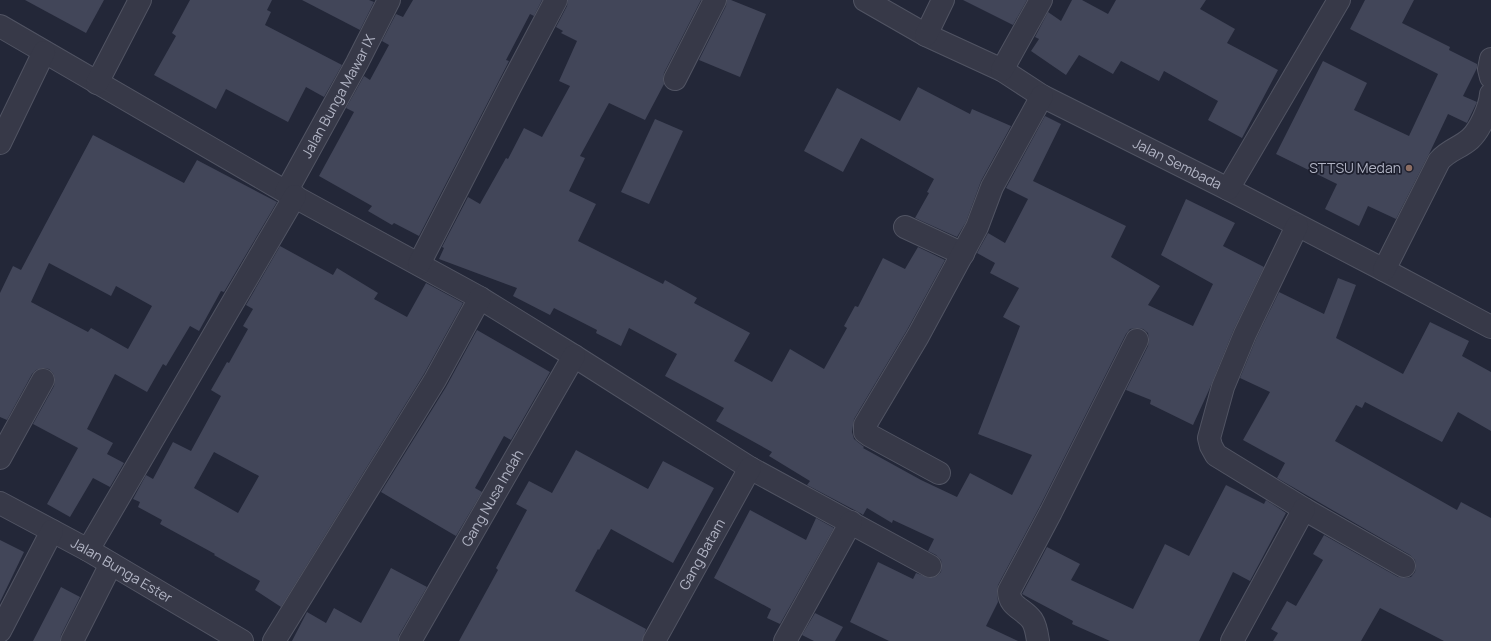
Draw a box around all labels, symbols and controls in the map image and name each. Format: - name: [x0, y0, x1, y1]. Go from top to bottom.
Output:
- street label: Jalan Bunga Mawar IX: [297, 31, 379, 161]
- street label: Jalan Sembada: [1130, 133, 1225, 193]
- place label: STTSU Medan: [1309, 158, 1401, 177]
- marker: STTSU Medan: [1404, 163, 1414, 173]
- street label: Gang Nusa Indah: [456, 446, 527, 550]
- street label: Gang Batam: [674, 515, 729, 593]
- street label: Jalan Bunga Ester: [68, 533, 176, 607]

